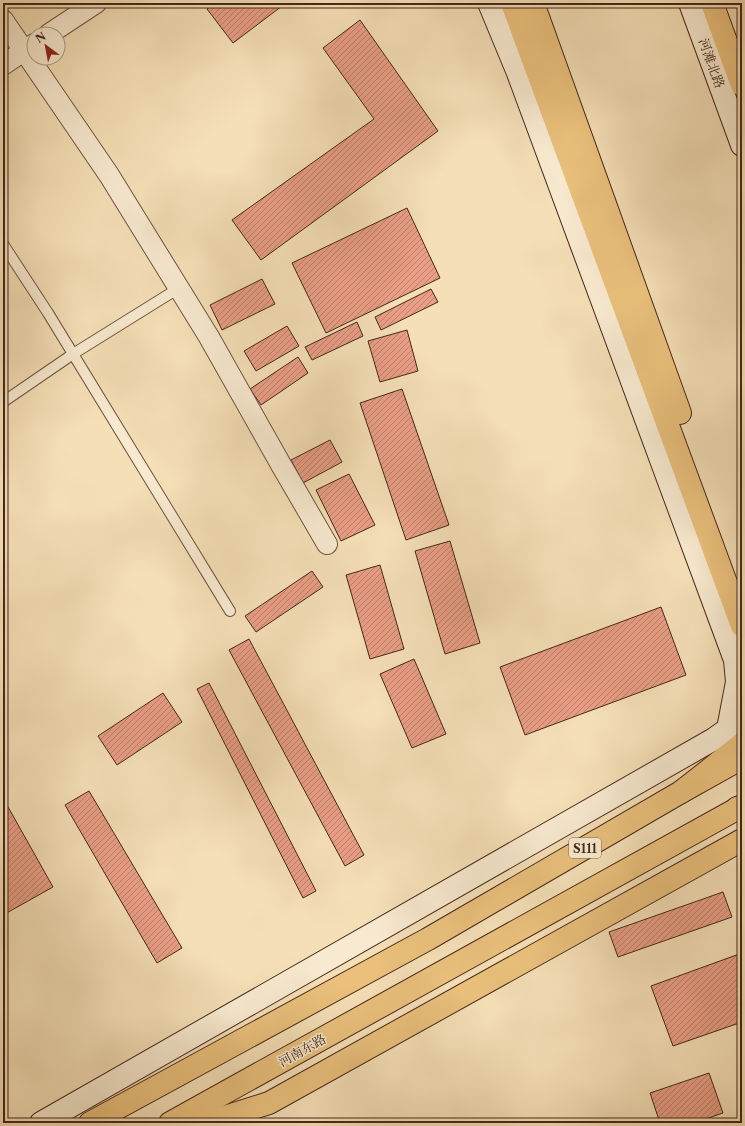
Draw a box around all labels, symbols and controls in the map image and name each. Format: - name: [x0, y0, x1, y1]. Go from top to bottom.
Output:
- north arrow: [26, 26, 66, 66]
- text: N: [33, 29, 49, 46]
- street label: 河滩北路: [696, 36, 728, 90]
- road number: S111: [569, 838, 601, 858]
- street label: 河南东路: [275, 1030, 329, 1070]

